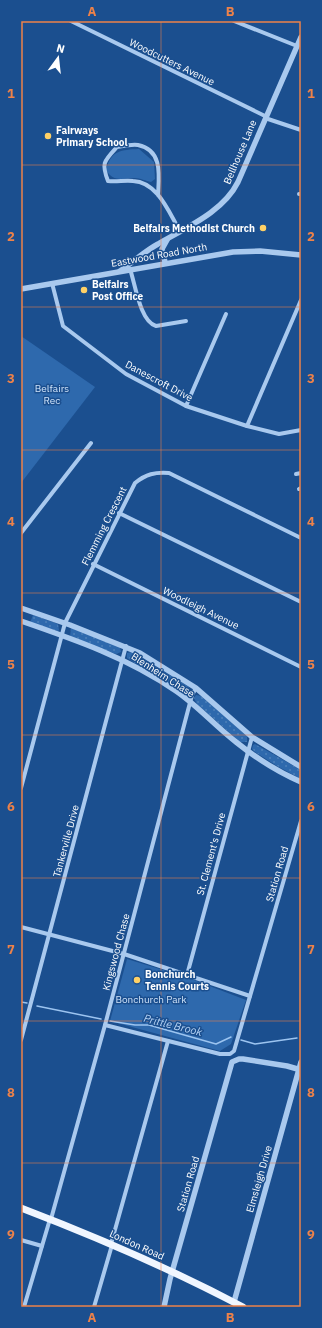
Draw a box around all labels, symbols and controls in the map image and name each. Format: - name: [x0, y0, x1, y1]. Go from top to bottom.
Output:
- text: A: [88, 3, 97, 20]
- text: B: [226, 3, 235, 20]
- street label: Woodcutters Avenue: [127, 36, 217, 88]
- north arrow: [38, 38, 78, 78]
- text: N: [55, 41, 66, 56]
- text: 1: [7, 85, 15, 102]
- text: 1: [307, 85, 315, 102]
- street label: Bellhouse Lane: [221, 117, 260, 186]
- place label: Fairways Primary School: [56, 124, 127, 149]
- marker: Fairways Primary School: [43, 131, 53, 141]
- place label: Belfairs Methodist Church: [133, 222, 255, 235]
- marker: Belfairs Methodist Church: [258, 223, 268, 233]
- text: 2: [7, 228, 15, 245]
- text: 2: [307, 228, 315, 245]
- street label: Eastwood Road North: [110, 240, 208, 270]
- place label: Belfairs Post Office: [92, 278, 144, 303]
- marker: Belfairs Post Office: [79, 285, 89, 295]
- street label: Danescroft Drive: [123, 358, 195, 404]
- text: 3: [7, 370, 15, 387]
- text: 3: [307, 370, 315, 387]
- park label: Belfairs Rec: [35, 382, 69, 407]
- street label: Flemming Crescent: [78, 484, 130, 568]
- text: 4: [7, 513, 15, 530]
- text: 4: [307, 513, 315, 530]
- street label: Woodleigh Avenue: [161, 584, 242, 632]
- street label: Blenheim Chase: [129, 650, 197, 701]
- text: 5: [7, 656, 15, 673]
- text: 5: [307, 656, 315, 673]
- text: 6: [7, 798, 15, 815]
- text: 6: [307, 798, 315, 815]
- street label: Tankerville Drive: [50, 803, 82, 879]
- street label: St. Clement's Drive: [194, 811, 228, 897]
- street label: Station Road: [263, 845, 291, 903]
- street label: Kingswood Chase: [99, 912, 133, 992]
- text: 7: [7, 941, 15, 958]
- text: 7: [307, 941, 315, 958]
- place label: Bonchurch Tennis Courts: [145, 968, 209, 993]
- marker: Bonchurch Tennis Courts: [132, 975, 142, 985]
- park label: Bonchurch Park: [115, 993, 187, 1006]
- water label: Prittle Brook: [142, 1011, 204, 1039]
- text: 8: [7, 1084, 15, 1101]
- text: 8: [307, 1084, 315, 1101]
- street label: Elmsleigh Drive: [243, 1143, 275, 1214]
- street label: Station Road: [174, 1155, 202, 1213]
- text: 9: [7, 1226, 15, 1243]
- text: 9: [307, 1226, 315, 1243]
- street label: London Road: [108, 1227, 166, 1263]
- text: A: [88, 1309, 97, 1326]
- text: B: [226, 1309, 235, 1326]

